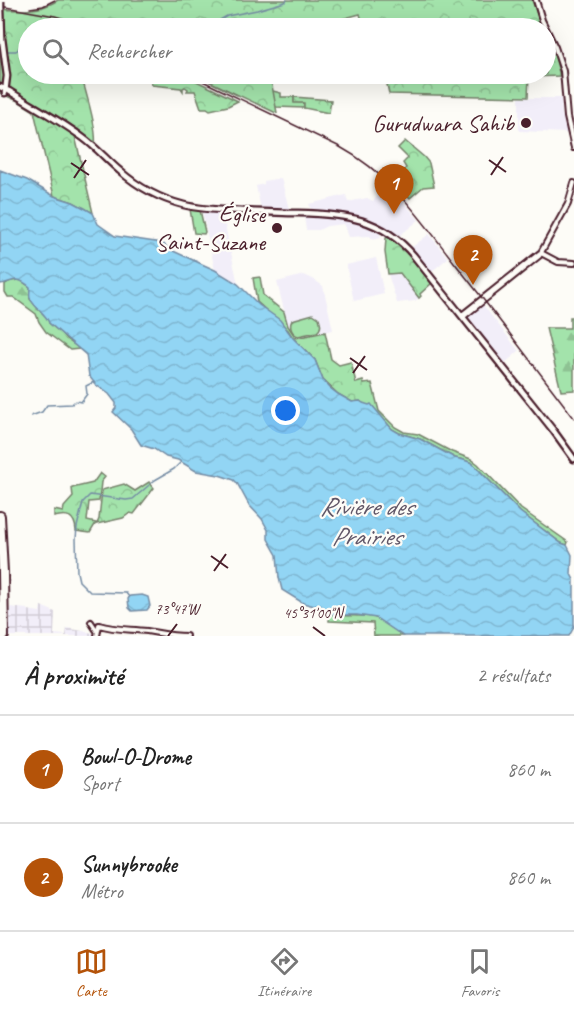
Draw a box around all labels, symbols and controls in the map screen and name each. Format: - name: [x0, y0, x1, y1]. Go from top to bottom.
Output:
- search box: [18, 18, 556, 84]
- icon: search: [39, 35, 72, 68]
- text: Rechercher: [87, 37, 171, 65]
- place label: Gurudwara Sahib: [372, 108, 516, 138]
- marker: Gurudwara Sahib: [519, 116, 533, 130]
- pin: 1: [374, 164, 414, 214]
- place label: Église Saint-Suzane: [155, 199, 267, 257]
- marker: Église Saint-Suzane: [270, 221, 284, 235]
- pin: 2: [454, 236, 492, 285]
- your location: [271, 396, 300, 425]
- water label: Rivière des Prairies: [320, 490, 416, 553]
- text: 73°47'W: [155, 600, 202, 619]
- text: 45°31'00"N: [283, 604, 346, 623]
- text: À proximité: [24, 659, 123, 692]
- text: 2 résultats: [477, 663, 550, 688]
- text: Bowl-O-Drome: [81, 743, 191, 771]
- text: 1: [39, 757, 48, 782]
- text: 860 m: [507, 757, 550, 782]
- text: Sport: [81, 771, 119, 796]
- text: Sunnybrooke: [81, 851, 176, 879]
- text: 2: [39, 865, 48, 890]
- text: 860 m: [507, 865, 550, 890]
- text: Métro: [81, 879, 123, 904]
- tab: Carte: [75, 945, 108, 1001]
- tab: Itinéraire: [257, 945, 311, 1001]
- tab: Favoris: [461, 945, 499, 1001]

